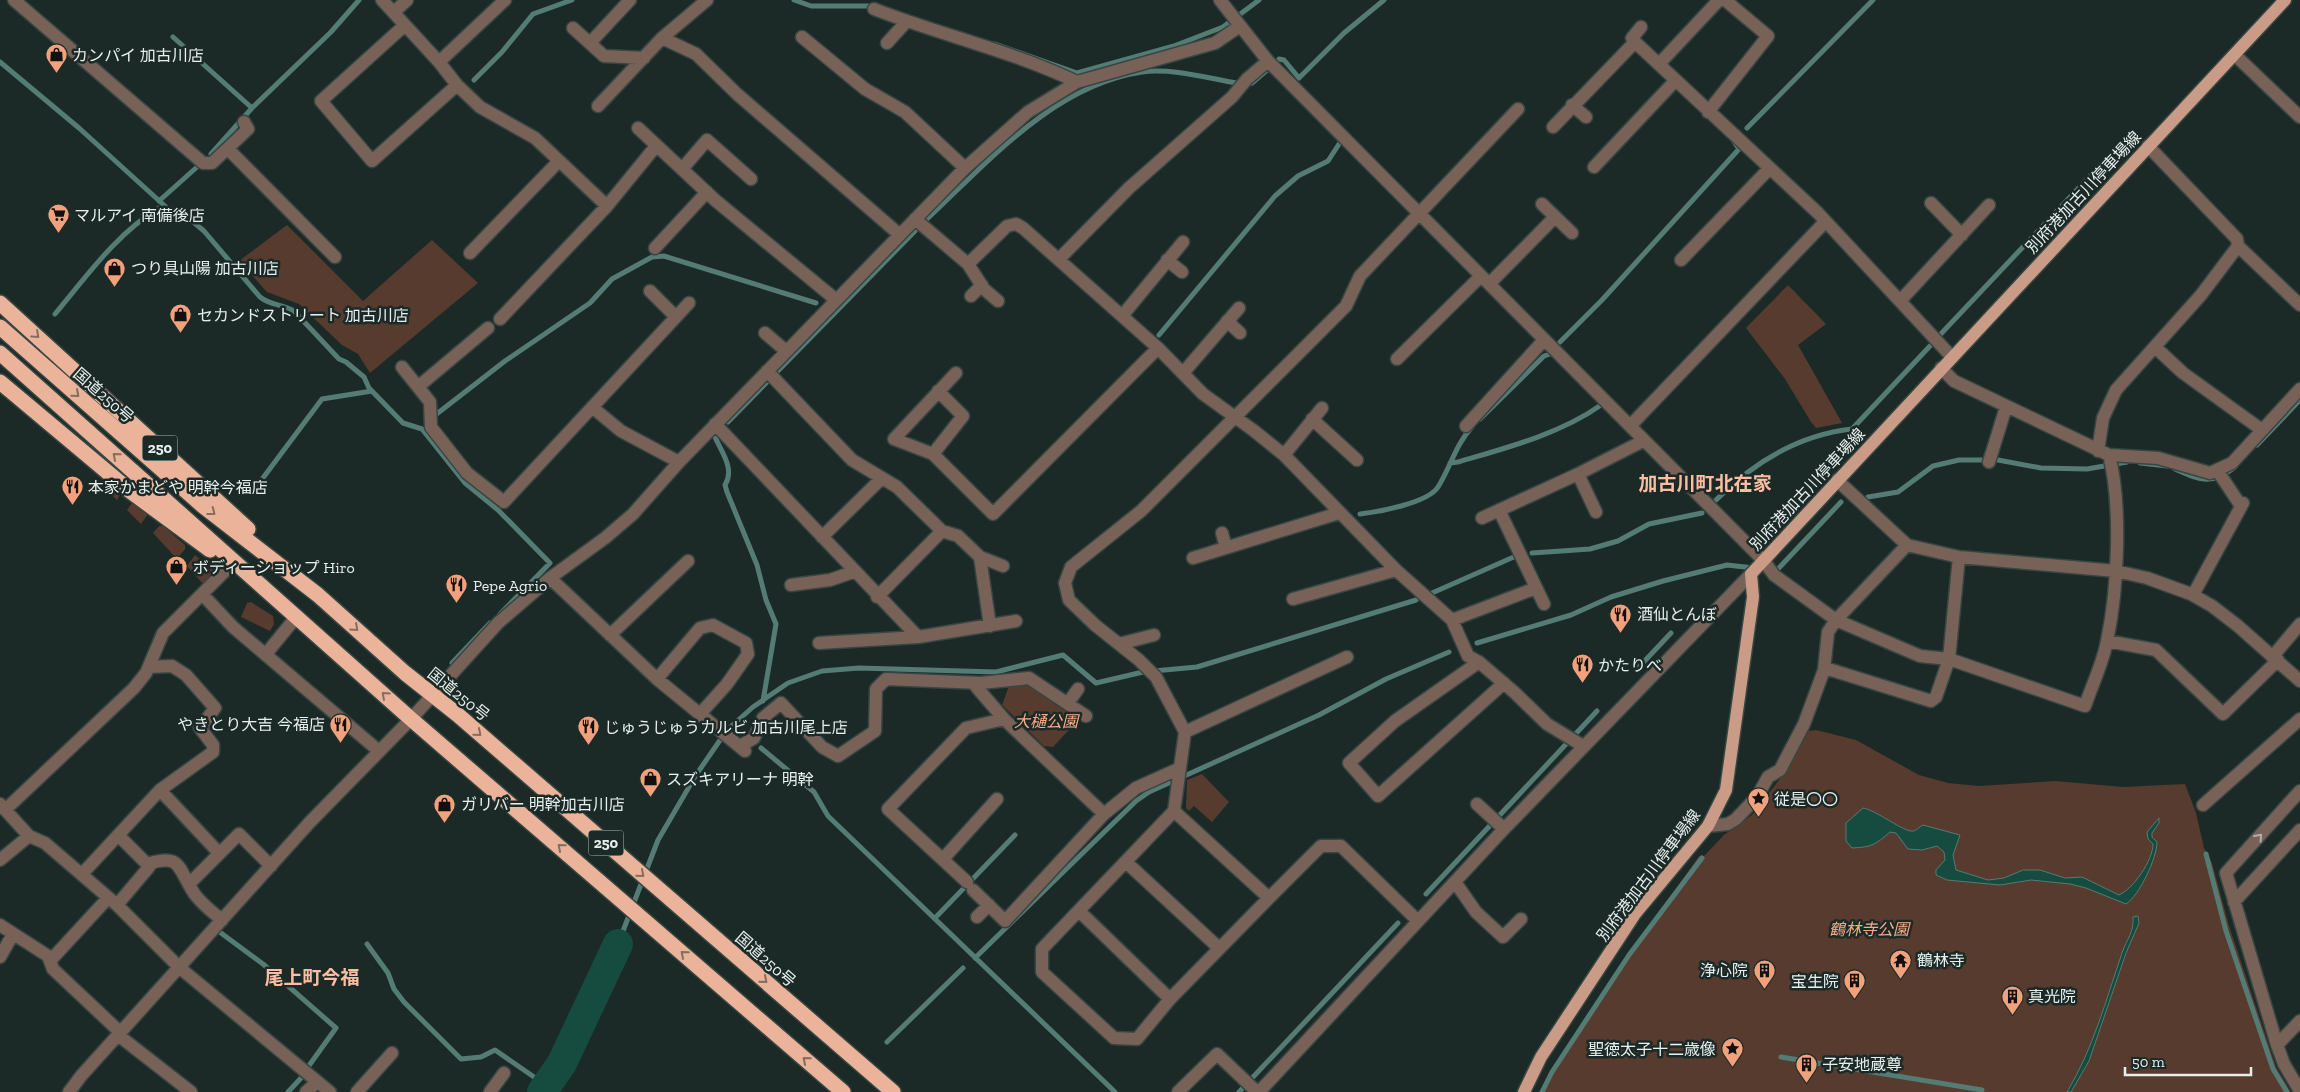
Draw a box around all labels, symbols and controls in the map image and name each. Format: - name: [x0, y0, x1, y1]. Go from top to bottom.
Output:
- shop icon: カンパイ 加古川店: [44, 43, 68, 74]
- place label: カンパイ 加古川店: [72, 46, 204, 65]
- street label: 別府港加古川停車場線: [2022, 127, 2145, 257]
- supermarket icon: マルアイ 南備後店: [46, 203, 70, 234]
- place label: マルアイ 南備後店: [74, 206, 205, 225]
- shop icon: つり具山陽 加古川店: [103, 256, 127, 287]
- place label: つり具山陽 加古川店: [131, 259, 279, 278]
- shop icon: セカンドストリート 加古川店: [169, 303, 193, 334]
- place label: セカンドストリート 加古川店: [197, 306, 409, 325]
- one-way arrow: [30, 329, 39, 338]
- street label: 国道250号: [70, 364, 138, 427]
- one-way arrow: [71, 388, 80, 397]
- street label: 別府港加古川停車場線: [1746, 424, 1869, 554]
- road number: 250: [142, 436, 178, 460]
- one-way arrow: [113, 453, 122, 462]
- district label: 加古川町北在家: [1638, 472, 1772, 495]
- restaurant icon: 本家かまどや 明幹今福店: [60, 475, 84, 506]
- place label: 本家かまどや 明幹今福店: [88, 478, 268, 497]
- one-way arrow: [206, 507, 215, 515]
- shop icon: ボディーショップ Hiro: [165, 555, 189, 586]
- place label: ボディーショップ Hiro: [193, 558, 355, 577]
- restaurant icon: Pepe Agrio: [445, 573, 469, 604]
- place label: Pepe Agrio: [473, 576, 547, 595]
- restaurant icon: 酒仙とんぼ: [1609, 602, 1633, 633]
- place label: 酒仙とんぼ: [1637, 605, 1717, 624]
- one-way arrow: [349, 622, 358, 631]
- restaurant icon: かたりべ: [1570, 653, 1594, 684]
- place label: かたりべ: [1598, 656, 1662, 675]
- street label: 国道250号: [424, 664, 493, 725]
- one-way arrow: [381, 692, 390, 701]
- restaurant icon: やきとり大吉 今福店: [329, 712, 353, 743]
- park label: 大樋公園: [1014, 712, 1080, 731]
- place label: やきとり大吉 今福店: [177, 715, 325, 734]
- restaurant icon: じゅうじゅうカルビ 加古川尾上店: [576, 715, 600, 746]
- place label: じゅうじゅうカルビ 加古川尾上店: [604, 718, 848, 737]
- one-way arrow: [473, 727, 482, 736]
- shop icon: スズキアリーナ 明幹: [638, 767, 662, 798]
- place label: スズキアリーナ 明幹: [666, 770, 814, 789]
- place icon: 従是〇〇: [1746, 787, 1770, 818]
- place label: 従是〇〇: [1774, 790, 1838, 809]
- shop icon: ガリバー 明幹加古川店: [433, 792, 457, 823]
- place label: ガリバー 明幹加古川店: [461, 795, 625, 814]
- street label: 別府港加古川停車場線: [1593, 806, 1704, 945]
- road number: 250: [588, 830, 624, 856]
- one-way arrow: [2253, 833, 2262, 842]
- one-way arrow: [557, 844, 566, 853]
- one-way arrow: [635, 868, 644, 877]
- park label: 鶴林寺公園: [1829, 920, 1911, 939]
- street label: 国道250号: [732, 928, 800, 991]
- temple icon: 鶴林寺: [1889, 948, 1913, 979]
- one-way arrow: [680, 950, 689, 959]
- place label: 鶴林寺: [1917, 951, 1965, 970]
- building icon: 浄心院: [1752, 958, 1776, 989]
- place label: 浄心院: [1700, 961, 1748, 980]
- district label: 尾上町今福: [264, 966, 360, 989]
- building icon: 宝生院: [1843, 969, 1867, 1000]
- place label: 宝生院: [1791, 972, 1839, 991]
- one-way arrow: [758, 974, 767, 983]
- building icon: 真光院: [2000, 984, 2024, 1015]
- place label: 真光院: [2028, 987, 2076, 1006]
- place icon: 聖徳太子十二歳像: [1720, 1037, 1744, 1068]
- place label: 聖徳太子十二歳像: [1588, 1040, 1716, 1059]
- scale bar: [2125, 1044, 2251, 1076]
- building icon: 子安地蔵尊: [1794, 1052, 1818, 1083]
- text: 50 m: [2132, 1053, 2165, 1071]
- place label: 子安地蔵尊: [1822, 1055, 1902, 1074]
- one-way arrow: [803, 1057, 812, 1066]

